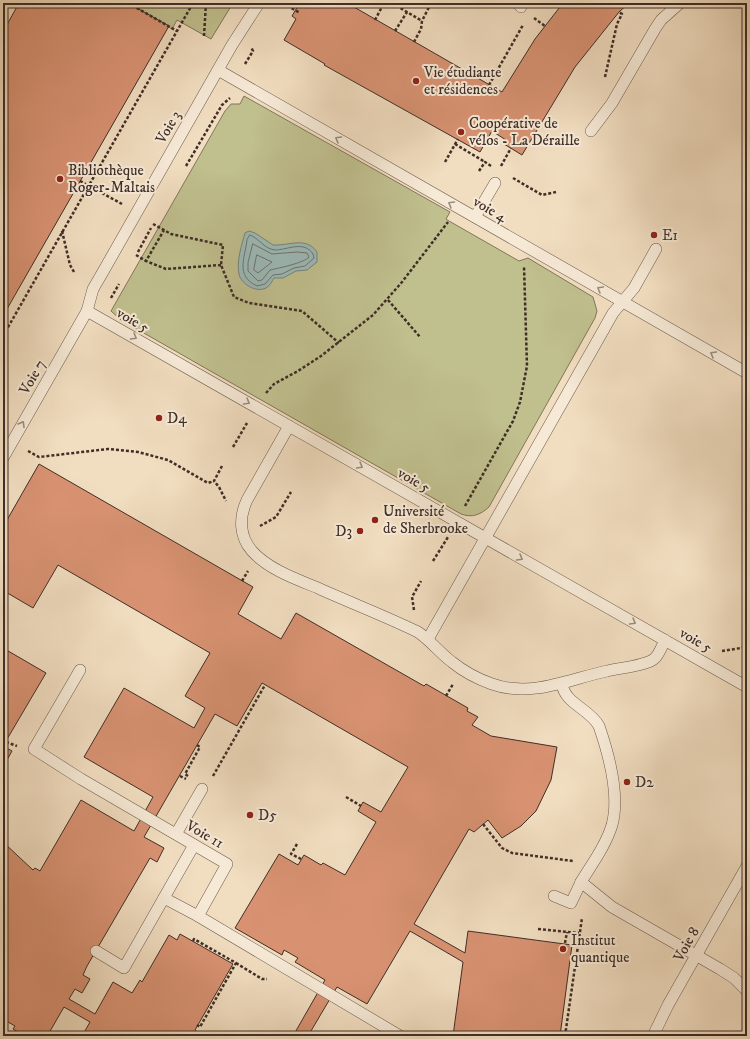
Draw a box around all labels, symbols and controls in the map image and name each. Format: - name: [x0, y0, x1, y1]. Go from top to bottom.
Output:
- place label: Vie étudiante et résidences: [423, 63, 501, 99]
- marker: Vie étudiante et résidences: [411, 76, 421, 86]
- street label: Voie 3: [151, 107, 185, 148]
- place label: Coopérative de vélos - La Déraille: [468, 114, 580, 150]
- marker: Coopérative de vélos - La Déraille: [456, 127, 466, 137]
- one-way arrow: [335, 137, 343, 144]
- place label: Bibliothèque Roger-Maltais: [68, 161, 155, 197]
- marker: Bibliothèque Roger-Maltais: [55, 174, 65, 184]
- street label: voie 4: [469, 192, 510, 227]
- one-way arrow: [448, 201, 455, 208]
- place label: E1: [662, 226, 678, 245]
- marker: E1: [649, 230, 659, 240]
- one-way arrow: [597, 287, 604, 294]
- street label: voie 5: [112, 303, 153, 338]
- one-way arrow: [130, 333, 137, 340]
- one-way arrow: [710, 352, 717, 359]
- street label: Voie 7: [14, 356, 50, 399]
- one-way arrow: [243, 397, 250, 404]
- place label: D4: [167, 409, 187, 428]
- marker: D4: [154, 413, 164, 423]
- one-way arrow: [18, 421, 25, 429]
- one-way arrow: [356, 462, 363, 469]
- street label: voie 5: [393, 463, 434, 498]
- place label: Université de Sherbrooke: [383, 502, 468, 538]
- marker: Université de Sherbrooke: [370, 515, 380, 525]
- place label: D3: [335, 522, 352, 541]
- marker: D3: [355, 526, 365, 536]
- one-way arrow: [516, 553, 523, 560]
- one-way arrow: [629, 618, 636, 625]
- street label: voie 5: [675, 623, 716, 658]
- place label: D2: [635, 773, 654, 792]
- marker: D2: [622, 777, 632, 787]
- place label: D5: [258, 806, 277, 825]
- marker: D5: [245, 810, 255, 820]
- street label: Voie 11: [182, 816, 227, 853]
- street label: Voie 8: [669, 924, 704, 966]
- place label: Institut quantique: [571, 931, 629, 967]
- marker: Institut quantique: [558, 944, 568, 954]

